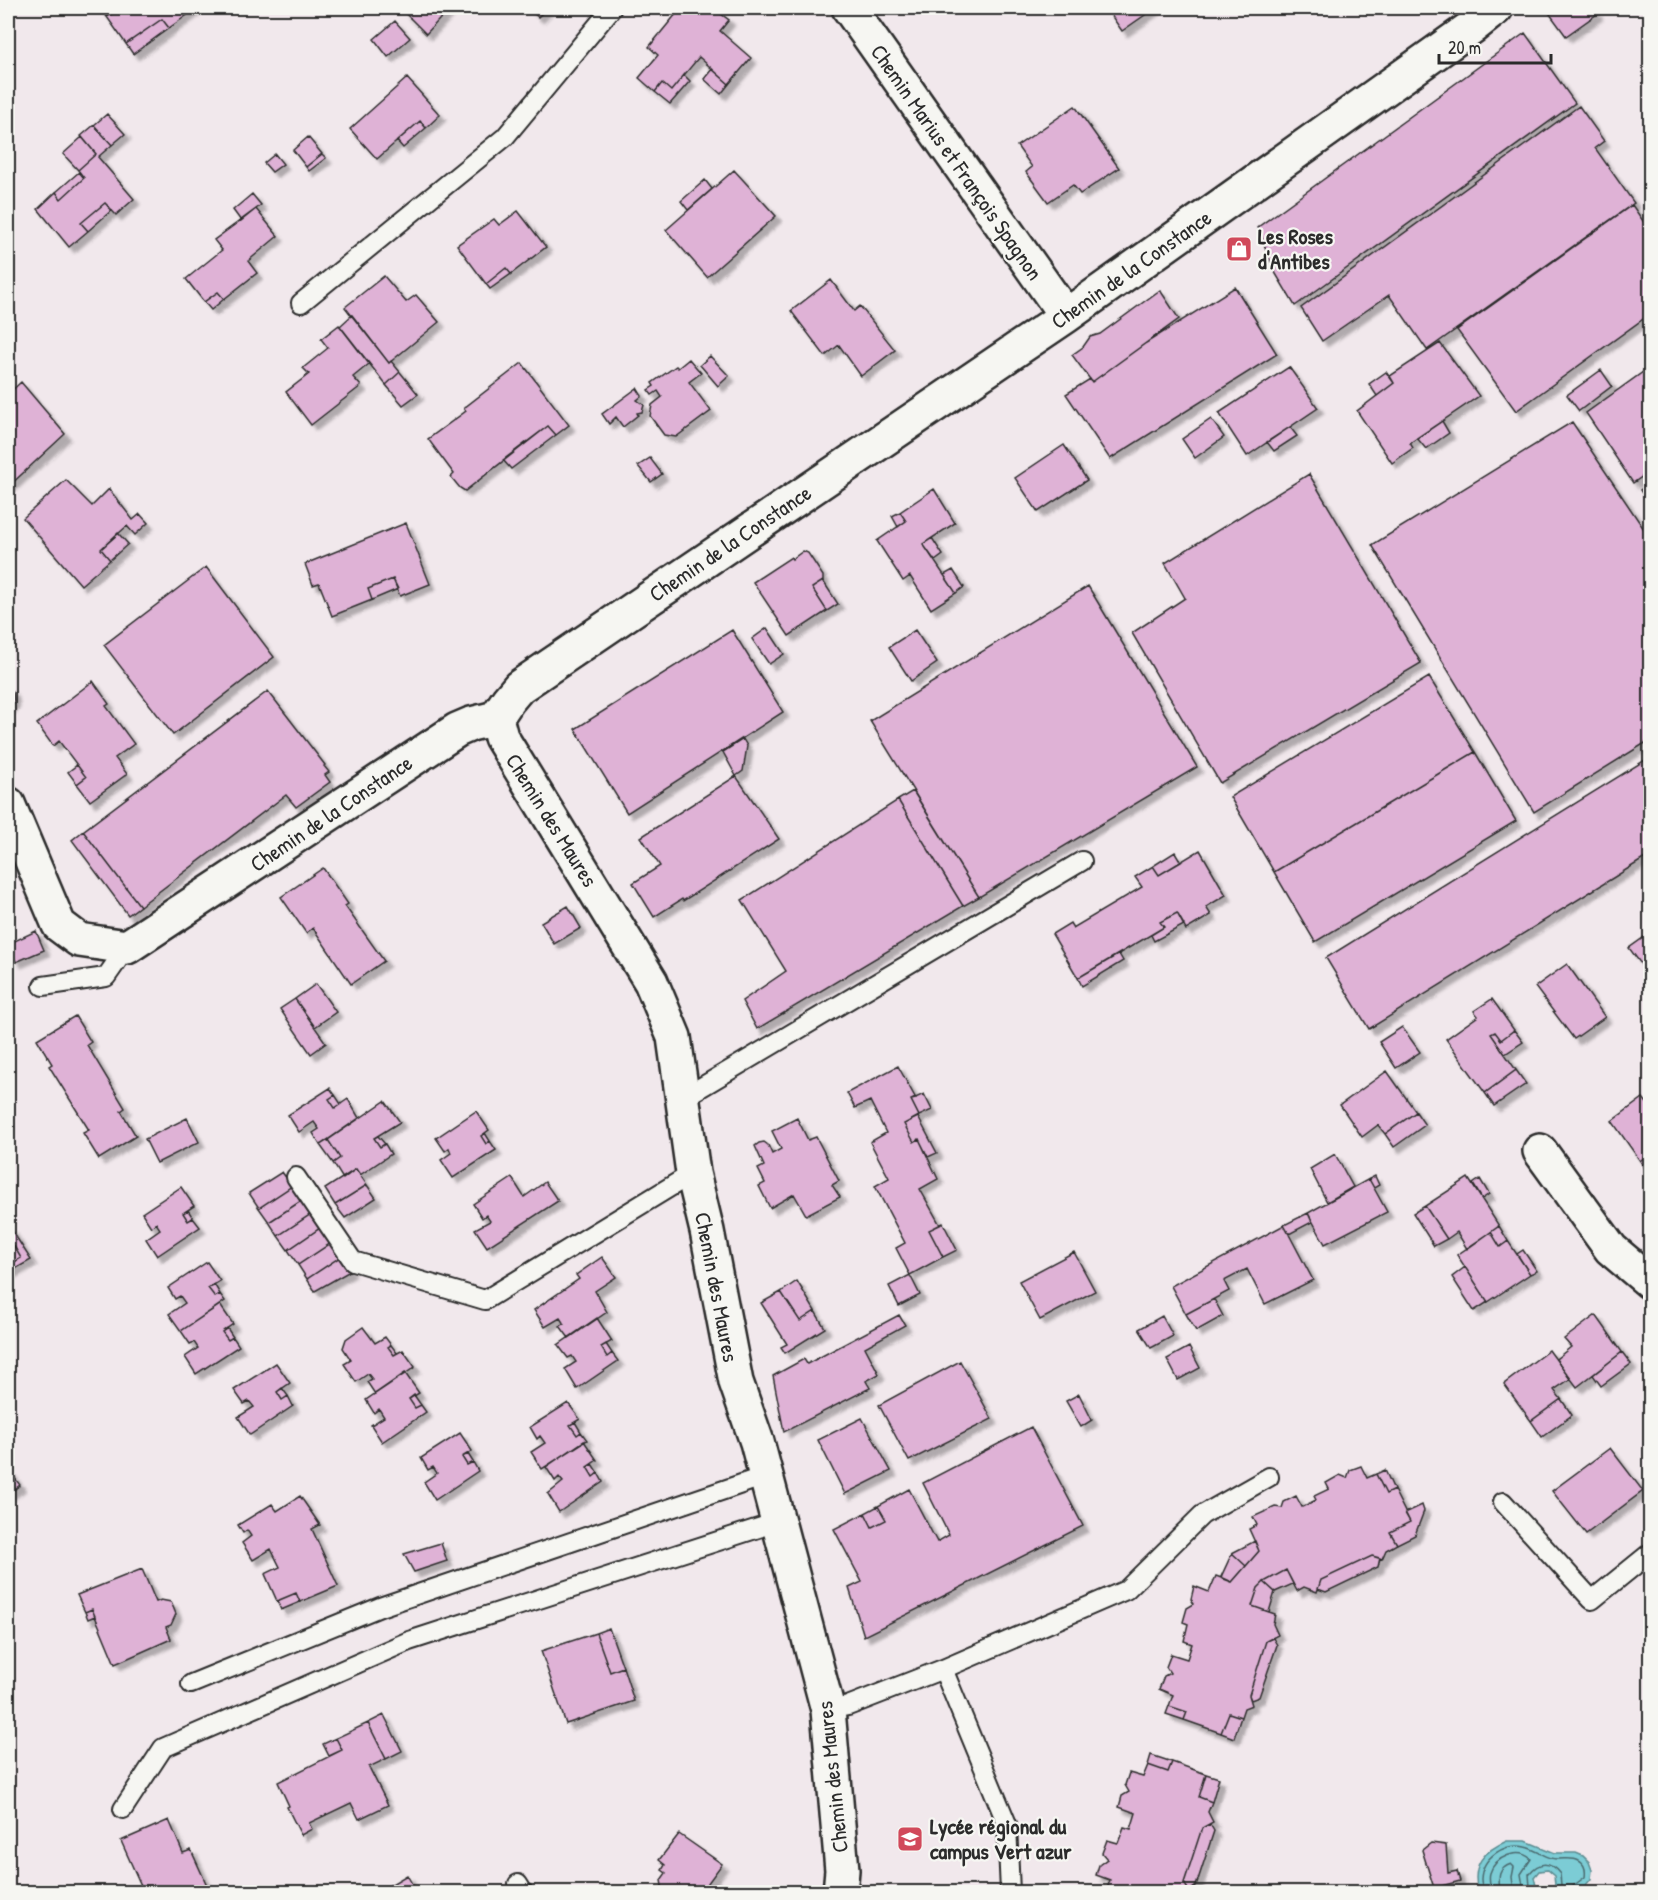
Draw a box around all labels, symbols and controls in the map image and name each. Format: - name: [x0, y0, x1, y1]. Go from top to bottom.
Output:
- scale bar: [1439, 27, 1552, 65]
- text: 20 m: [1448, 35, 1481, 60]
- street label: Chemin Marius et François Spagnon: [864, 38, 1050, 286]
- street label: Chemin de la Constance: [1045, 202, 1217, 336]
- place label: Les Roses d'Antibes: [1258, 221, 1334, 276]
- shop icon: Les Roses d'Antibes: [1224, 234, 1254, 264]
- street label: Chemin de la Constance: [643, 477, 817, 608]
- street label: Chemin de la Constance: [244, 747, 418, 878]
- street label: Chemin des Maures: [499, 748, 605, 892]
- street label: Chemin des Maures: [688, 1210, 746, 1364]
- street label: Chemin des Maures: [809, 1700, 855, 1854]
- place label: Lycée régional du campus Vert azur: [930, 1811, 1072, 1867]
- school or university icon: Lycée régional du campus Vert azur: [895, 1824, 925, 1854]

